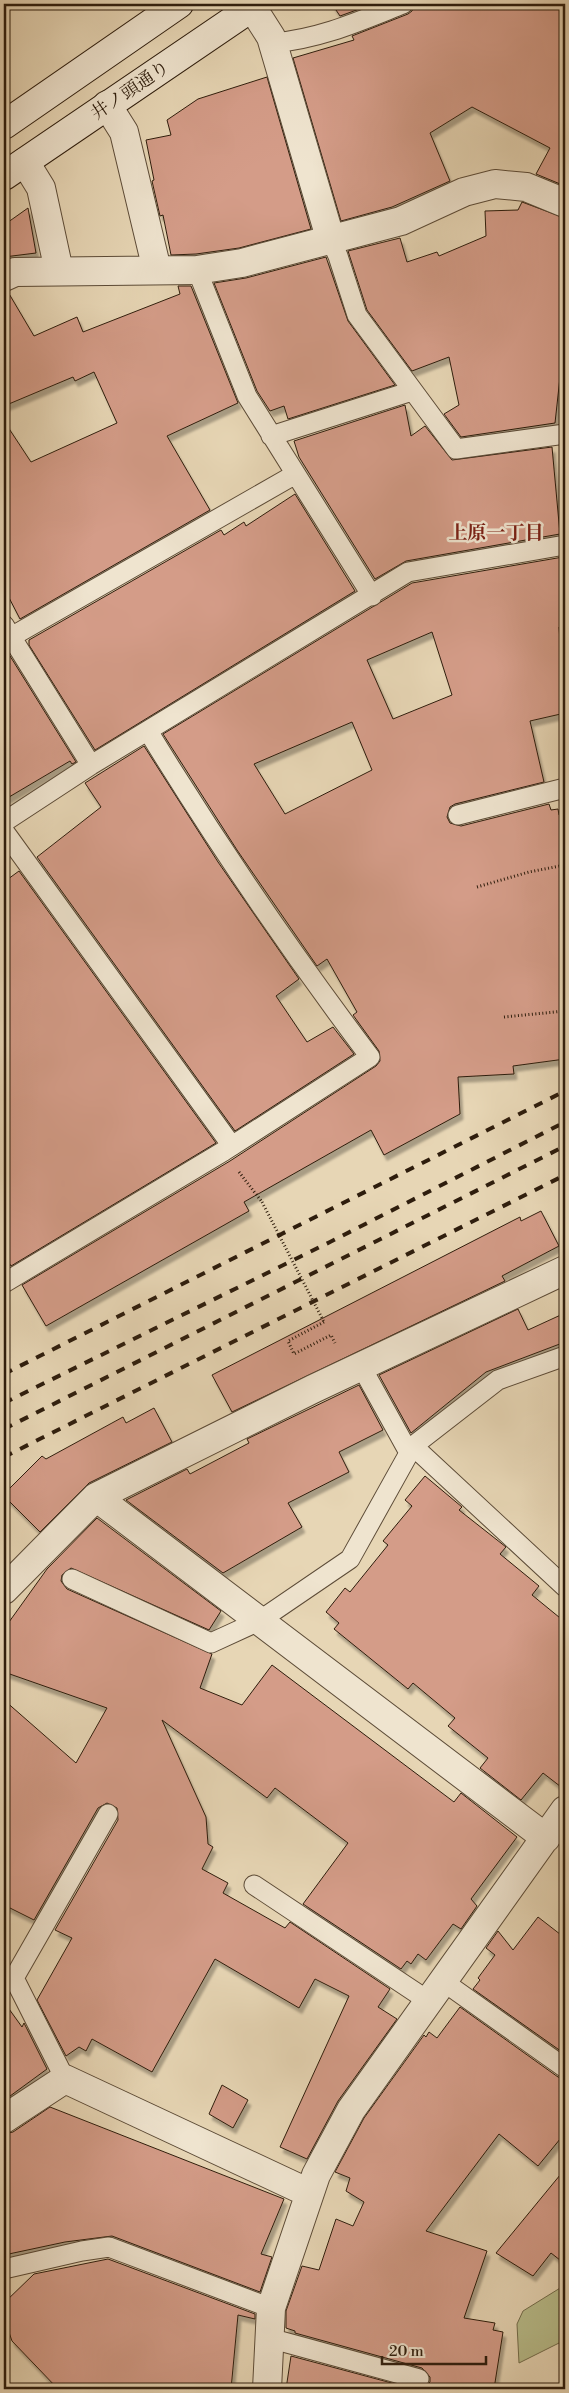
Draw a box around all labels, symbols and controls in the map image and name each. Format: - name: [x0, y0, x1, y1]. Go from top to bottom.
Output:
- street label: 井ノ頭通り: [87, 56, 174, 125]
- district label: 上原一丁目: [448, 521, 544, 545]
- scale bar: [382, 2333, 485, 2365]
- text: 20 m: [389, 2342, 424, 2361]

